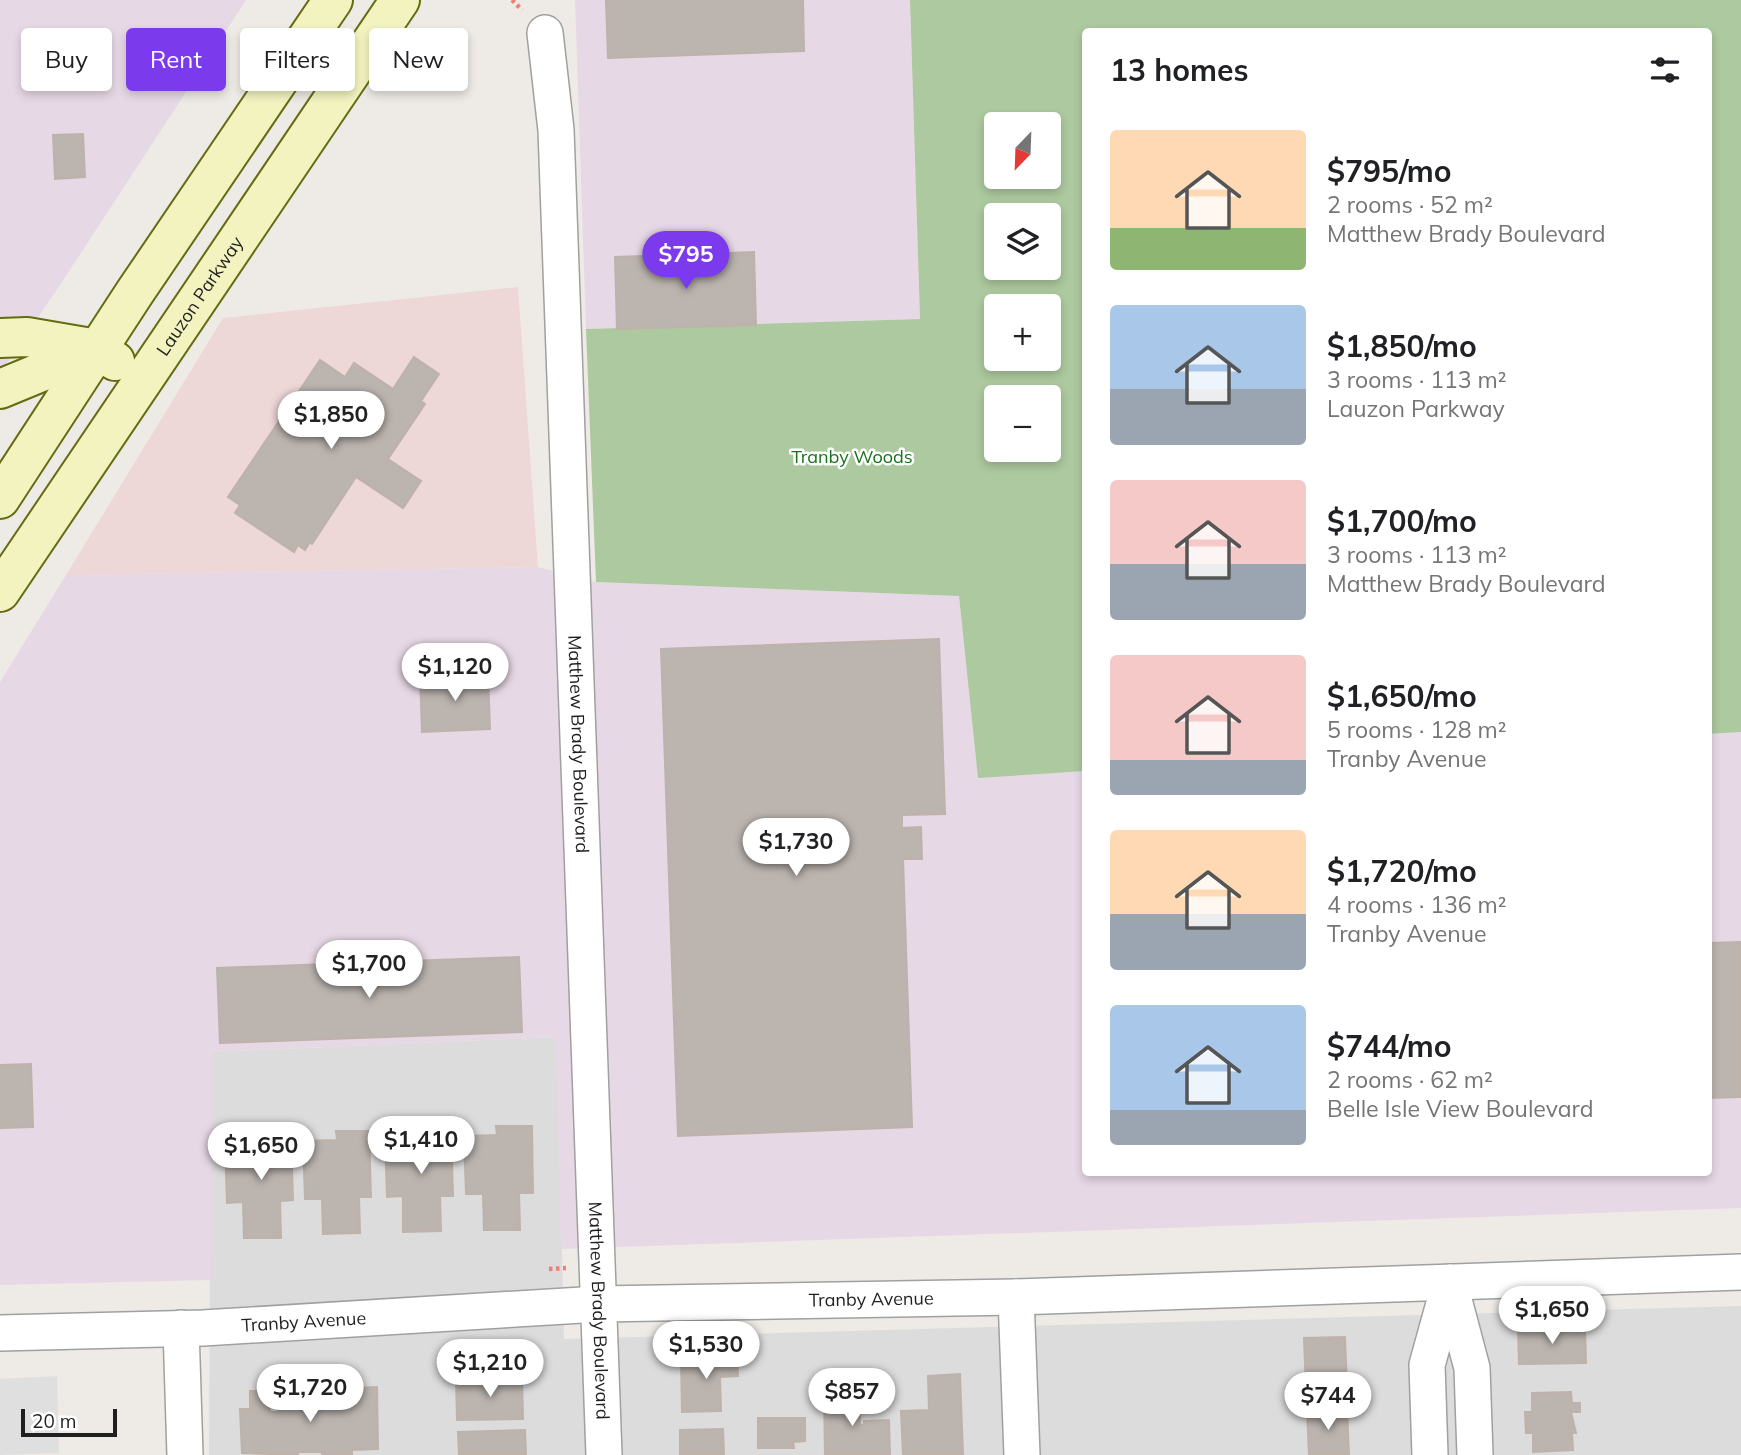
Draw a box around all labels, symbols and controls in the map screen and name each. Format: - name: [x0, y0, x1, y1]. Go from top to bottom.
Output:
- chip: Buy: [21, 28, 112, 91]
- chip: Rent: [126, 28, 226, 91]
- chip: Filters: [240, 28, 355, 91]
- chip: New: [369, 28, 468, 91]
- text: 13 homes: [1110, 51, 1249, 89]
- icon: filters: [1646, 51, 1684, 89]
- north arrow: [984, 112, 1060, 189]
- map controls: [984, 112, 1061, 462]
- text: $795/mo: [1327, 152, 1451, 190]
- icon: home: [1166, 158, 1250, 242]
- text: 2 rooms · 52 m²: [1327, 190, 1493, 219]
- button: layers: [984, 203, 1061, 280]
- text: Matthew Brady Boulevard: [1327, 219, 1606, 248]
- street label: Lauzon Parkway: [151, 231, 248, 360]
- pin: $795: [645, 232, 727, 291]
- text: $795: [658, 239, 714, 268]
- button: +: [984, 294, 1061, 371]
- text: $1,850/mo: [1327, 327, 1477, 365]
- icon: home: [1166, 333, 1250, 417]
- text: 3 rooms · 113 m²: [1327, 365, 1507, 394]
- button: −: [984, 385, 1061, 462]
- pin: $1,850: [274, 392, 388, 451]
- text: Lauzon Parkway: [1327, 394, 1505, 423]
- text: $1,850: [294, 399, 368, 428]
- park label: Tranby Woods: [791, 445, 913, 468]
- text: $1,700/mo: [1327, 502, 1477, 540]
- icon: home: [1166, 508, 1250, 592]
- text: 3 rooms · 113 m²: [1327, 540, 1507, 569]
- text: Matthew Brady Boulevard: [1327, 569, 1606, 598]
- street label: Matthew Brady Boulevard: [563, 635, 594, 853]
- pin: $1,120: [398, 644, 512, 703]
- text: $1,120: [418, 651, 492, 680]
- text: $1,650/mo: [1327, 677, 1477, 715]
- icon: home: [1166, 683, 1250, 767]
- text: 5 rooms · 128 m²: [1327, 715, 1507, 744]
- text: Tranby Avenue: [1327, 744, 1487, 773]
- pin: $1,730: [739, 818, 853, 878]
- text: $1,730: [759, 826, 833, 855]
- text: $1,720/mo: [1327, 852, 1477, 890]
- icon: home: [1166, 858, 1250, 942]
- text: 4 rooms · 136 m²: [1327, 890, 1507, 919]
- text: Tranby Avenue: [1327, 919, 1487, 948]
- pin: $1,700: [312, 940, 426, 1000]
- text: $1,700: [332, 948, 406, 977]
- text: $744/mo: [1327, 1027, 1451, 1065]
- icon: home: [1166, 1033, 1250, 1117]
- text: 2 rooms · 62 m²: [1327, 1065, 1493, 1094]
- text: Belle Isle View Boulevard: [1327, 1094, 1594, 1123]
- pin: $1,410: [364, 1116, 478, 1176]
- pin: $1,650: [204, 1122, 318, 1182]
- text: $1,410: [384, 1124, 458, 1153]
- text: $1,650: [224, 1130, 298, 1159]
- street label: Matthew Brady Boulevard: [584, 1201, 615, 1420]
- street label: Tranby Avenue: [808, 1286, 934, 1311]
- pin: $1,650: [1495, 1286, 1609, 1346]
- text: $1,650: [1515, 1294, 1589, 1323]
- street label: Tranby Avenue: [241, 1306, 367, 1337]
- pin: $1,530: [649, 1322, 763, 1381]
- text: $1,530: [669, 1329, 743, 1358]
- pin: $1,210: [433, 1340, 547, 1399]
- text: $1,210: [453, 1347, 527, 1376]
- pin: $1,720: [253, 1364, 367, 1424]
- pin: $857: [811, 1368, 893, 1428]
- text: $1,720: [273, 1372, 347, 1401]
- pin: $744: [1287, 1372, 1369, 1432]
- text: $857: [824, 1376, 880, 1405]
- text: $744: [1300, 1380, 1356, 1409]
- scale bar: [21, 1406, 117, 1438]
- text: 20 m: [32, 1409, 76, 1433]

